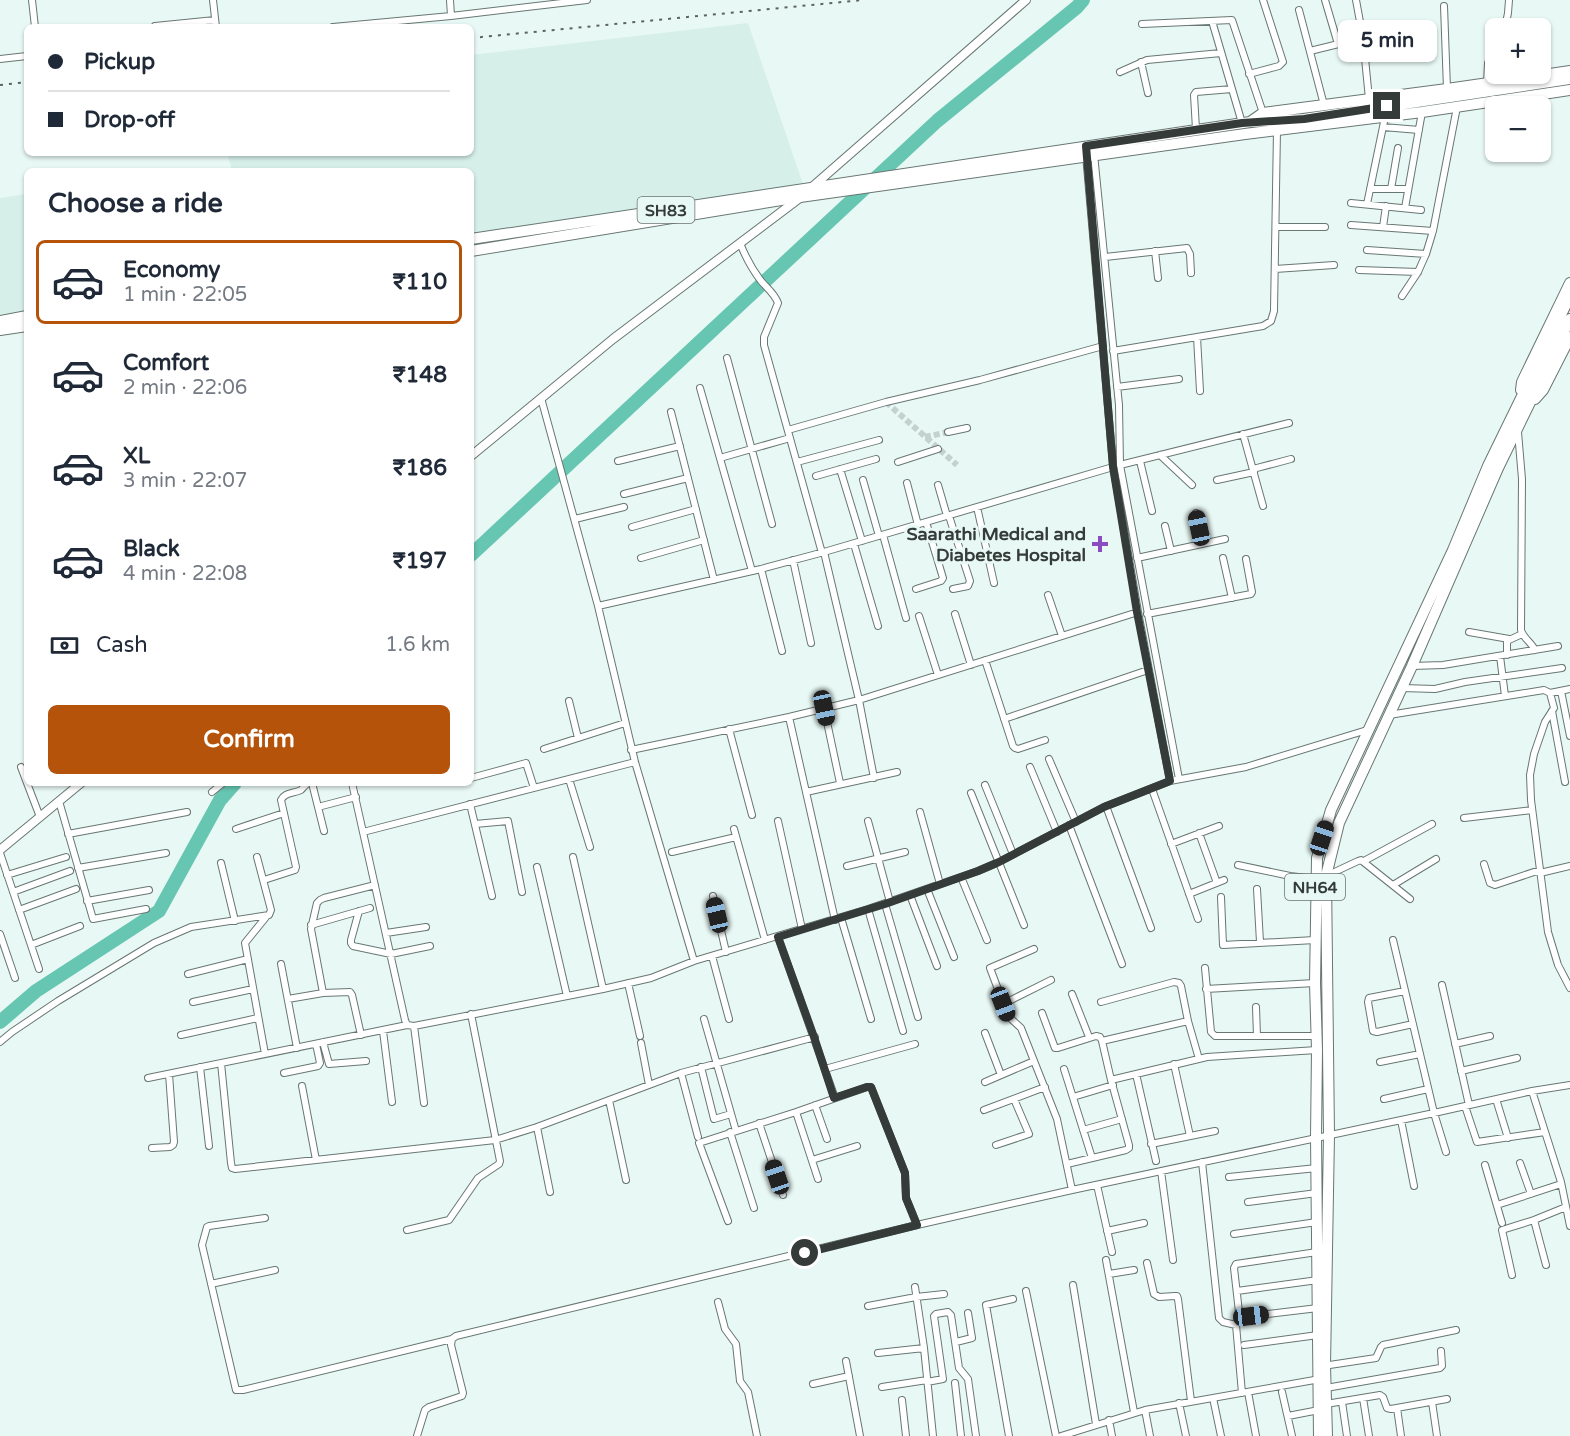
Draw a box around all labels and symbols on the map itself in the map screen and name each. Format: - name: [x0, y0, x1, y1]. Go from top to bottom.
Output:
- callout: 5 min: [1338, 19, 1436, 61]
- route end: [1373, 92, 1400, 119]
- road number: SH83: [638, 197, 694, 223]
- car: [1186, 509, 1212, 547]
- place label: Saarathi Medical and Diabetes Hospital: [906, 523, 1086, 566]
- marker: Saarathi Medical and Diabetes Hospital: [1091, 535, 1109, 553]
- car: [811, 689, 837, 727]
- car: [1308, 818, 1336, 858]
- road number: NH64: [1285, 874, 1345, 900]
- car: [704, 895, 730, 935]
- car: [988, 984, 1018, 1024]
- car: [763, 1157, 791, 1197]
- route start: [791, 1239, 818, 1266]
- car: [1232, 1305, 1270, 1327]

